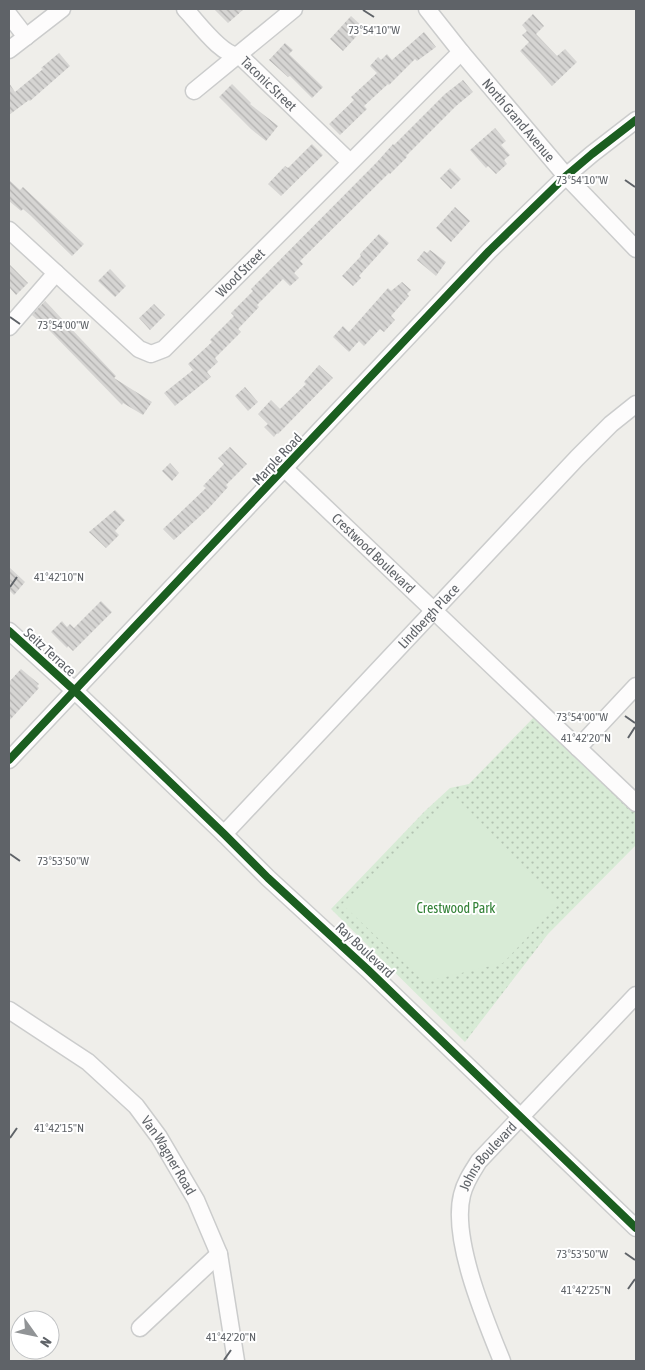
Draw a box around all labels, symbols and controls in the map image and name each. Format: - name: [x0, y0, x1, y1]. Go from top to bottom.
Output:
- text: 73°54'10"W: [348, 23, 400, 37]
- street label: Taconic Street: [238, 53, 300, 114]
- street label: North Grand Avenue: [479, 75, 558, 165]
- text: 73°54'10"W: [556, 173, 608, 187]
- street label: Wood Street: [213, 245, 268, 300]
- text: 73°54'00"W: [37, 318, 89, 332]
- street label: Marple Road: [249, 430, 305, 488]
- street label: Crestwood Boulevard: [329, 510, 418, 596]
- text: 41°42'10"N: [34, 570, 84, 584]
- street label: Lindbergh Place: [395, 581, 463, 651]
- street label: Seitz Terrace: [21, 625, 79, 679]
- text: 73°54'00"W: [556, 710, 608, 724]
- text: 41°42'20"N: [561, 731, 611, 745]
- text: 73°53'50"W: [37, 854, 89, 868]
- park label: Crestwood Park: [416, 900, 496, 916]
- street label: Ray Boulevard: [333, 919, 397, 981]
- street label: Van Wagner Road: [138, 1113, 199, 1198]
- street label: Johns Boulevard: [456, 1118, 520, 1193]
- text: 41°42'15"N: [34, 1121, 84, 1135]
- text: 73°53'50"W: [556, 1247, 608, 1261]
- text: 41°42'25"N: [561, 1283, 611, 1297]
- north arrow: [10, 1310, 60, 1360]
- text: 41°42'20"N: [206, 1330, 256, 1344]
- text: N: [37, 1334, 55, 1350]

